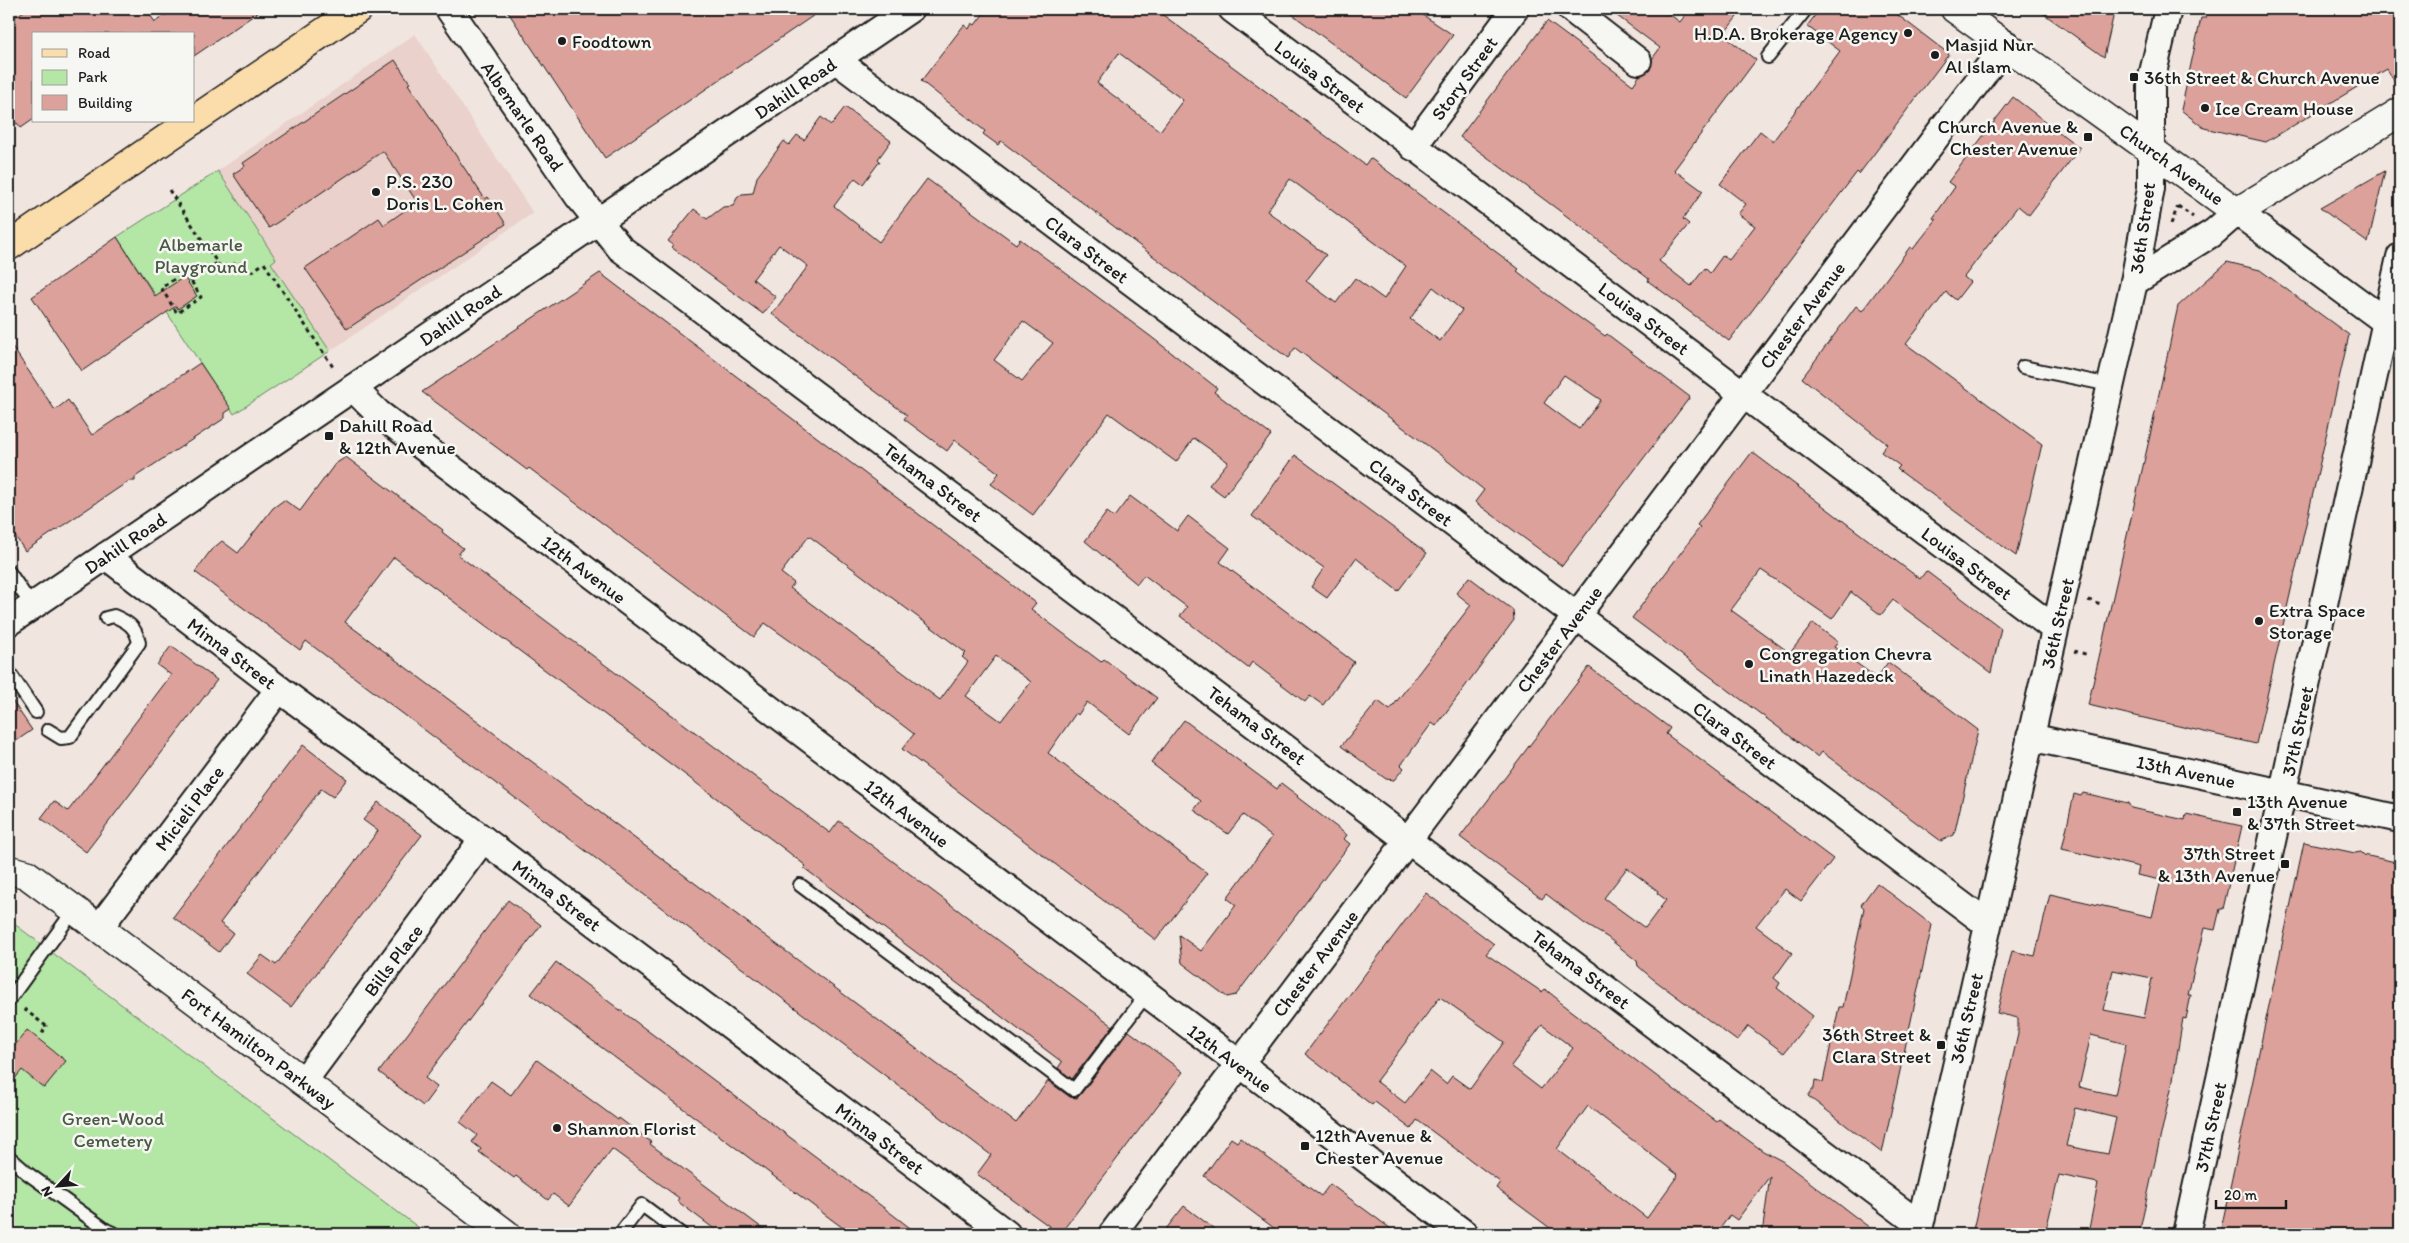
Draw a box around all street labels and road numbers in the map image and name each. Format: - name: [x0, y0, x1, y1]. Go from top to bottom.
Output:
- street label: Story Street: [1426, 32, 1503, 125]
- street label: Louisa Street: [1270, 35, 1370, 118]
- street label: Dahill Road: [750, 52, 841, 124]
- street label: Albemarle Road: [476, 57, 569, 176]
- street label: Church Avenue: [2115, 119, 2229, 210]
- street label: 36th Street: [2125, 181, 2160, 275]
- street label: Clara Street: [1040, 210, 1133, 288]
- street label: Chester Avenue: [1755, 257, 1850, 373]
- street label: Louisa Street: [1594, 277, 1694, 360]
- street label: Dahill Road: [415, 279, 506, 351]
- street label: Tehama Street: [879, 438, 987, 527]
- street label: Clara Street: [1364, 453, 1457, 531]
- street label: Dahill Road: [80, 507, 171, 579]
- street label: Louisa Street: [1917, 522, 2017, 605]
- street label: 12th Avenue: [537, 530, 631, 609]
- street label: 36th Street: [2036, 576, 2079, 671]
- street label: Chester Avenue: [1512, 581, 1607, 697]
- street label: Minna Street: [183, 613, 281, 694]
- street label: Tehama Street: [1203, 681, 1311, 770]
- street label: 37th Street: [2277, 684, 2318, 778]
- street label: Clara Street: [1688, 696, 1781, 774]
- street label: 13th Avenue: [2134, 750, 2237, 793]
- street label: Micieli Place: [150, 761, 229, 856]
- street label: 12th Avenue: [860, 774, 954, 853]
- street label: Minna Street: [508, 855, 606, 936]
- street label: Chester Avenue: [1268, 905, 1363, 1021]
- street label: Bills Place: [359, 920, 428, 1001]
- street label: Tehama Street: [1527, 925, 1635, 1014]
- street label: 36th Street: [1945, 971, 1988, 1066]
- street label: Fort Hamilton Parkway: [177, 983, 341, 1114]
- street label: 12th Avenue: [1183, 1019, 1277, 1098]
- street label: 37th Street: [2190, 1080, 2231, 1174]
- street label: Minna Street: [831, 1098, 929, 1179]

